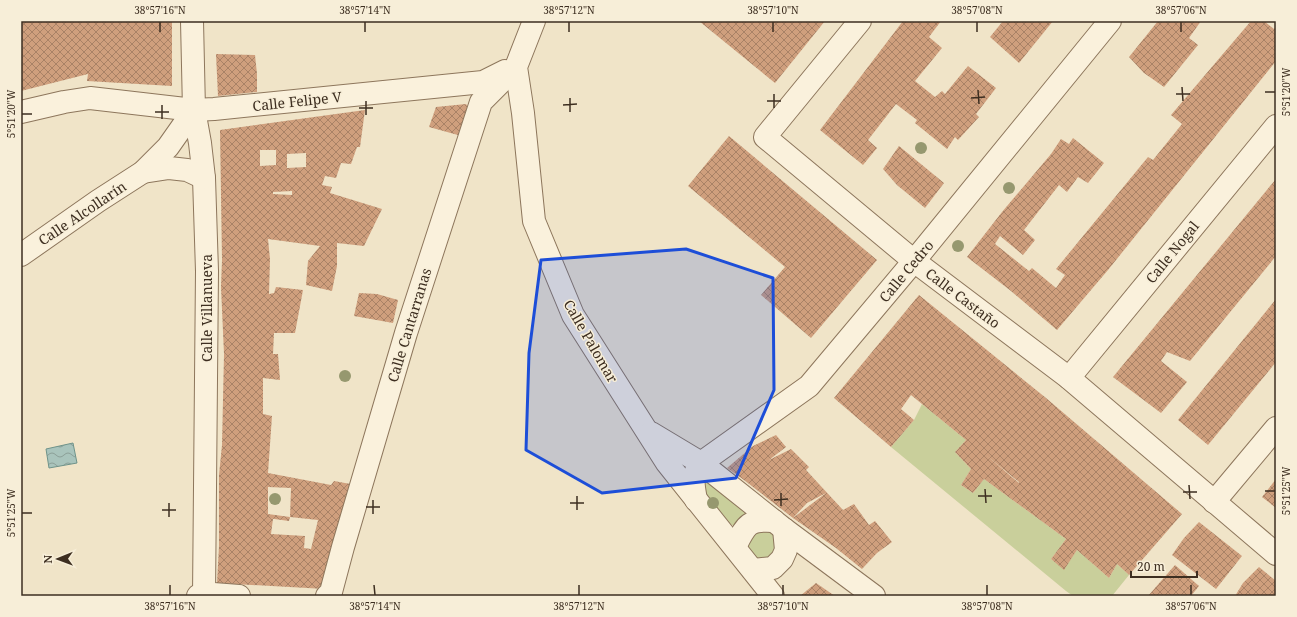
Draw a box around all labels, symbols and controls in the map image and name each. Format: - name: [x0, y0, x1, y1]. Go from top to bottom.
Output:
- text: 38°57'16"N: [134, 3, 186, 17]
- text: 38°57'14"N: [339, 3, 391, 17]
- text: 38°57'12"N: [543, 3, 595, 17]
- text: 38°57'10"N: [747, 3, 799, 17]
- text: 38°57'08"N: [951, 3, 1003, 17]
- text: 38°57'06"N: [1155, 3, 1207, 17]
- text: 5°51'20"W: [1279, 67, 1293, 116]
- street label: Calle Felipe V: [252, 87, 343, 115]
- text: 5°51'20"W: [4, 89, 18, 138]
- street label: Calle Alcollarín: [34, 177, 130, 249]
- street label: Calle Nogal: [1141, 216, 1203, 287]
- street label: Calle Cedro: [874, 236, 938, 306]
- street label: Calle Villanueva: [197, 254, 216, 362]
- street label: Calle Castaño: [922, 264, 1004, 332]
- street label: Calle Cantarranas: [383, 266, 435, 384]
- street label: Calle Palomar: [560, 296, 623, 386]
- text: 5°51'25"W: [1279, 466, 1293, 515]
- text: 5°51'25"W: [4, 488, 18, 537]
- north arrow: [38, 539, 78, 579]
- scale bar: [1131, 553, 1197, 579]
- text: N: [40, 554, 55, 564]
- text: 20 m: [1137, 558, 1165, 575]
- text: 38°57'16"N: [144, 599, 196, 613]
- text: 38°57'14"N: [349, 599, 401, 613]
- text: 38°57'12"N: [553, 599, 605, 613]
- text: 38°57'10"N: [757, 599, 809, 613]
- text: 38°57'08"N: [961, 599, 1013, 613]
- text: 38°57'06"N: [1165, 599, 1217, 613]

